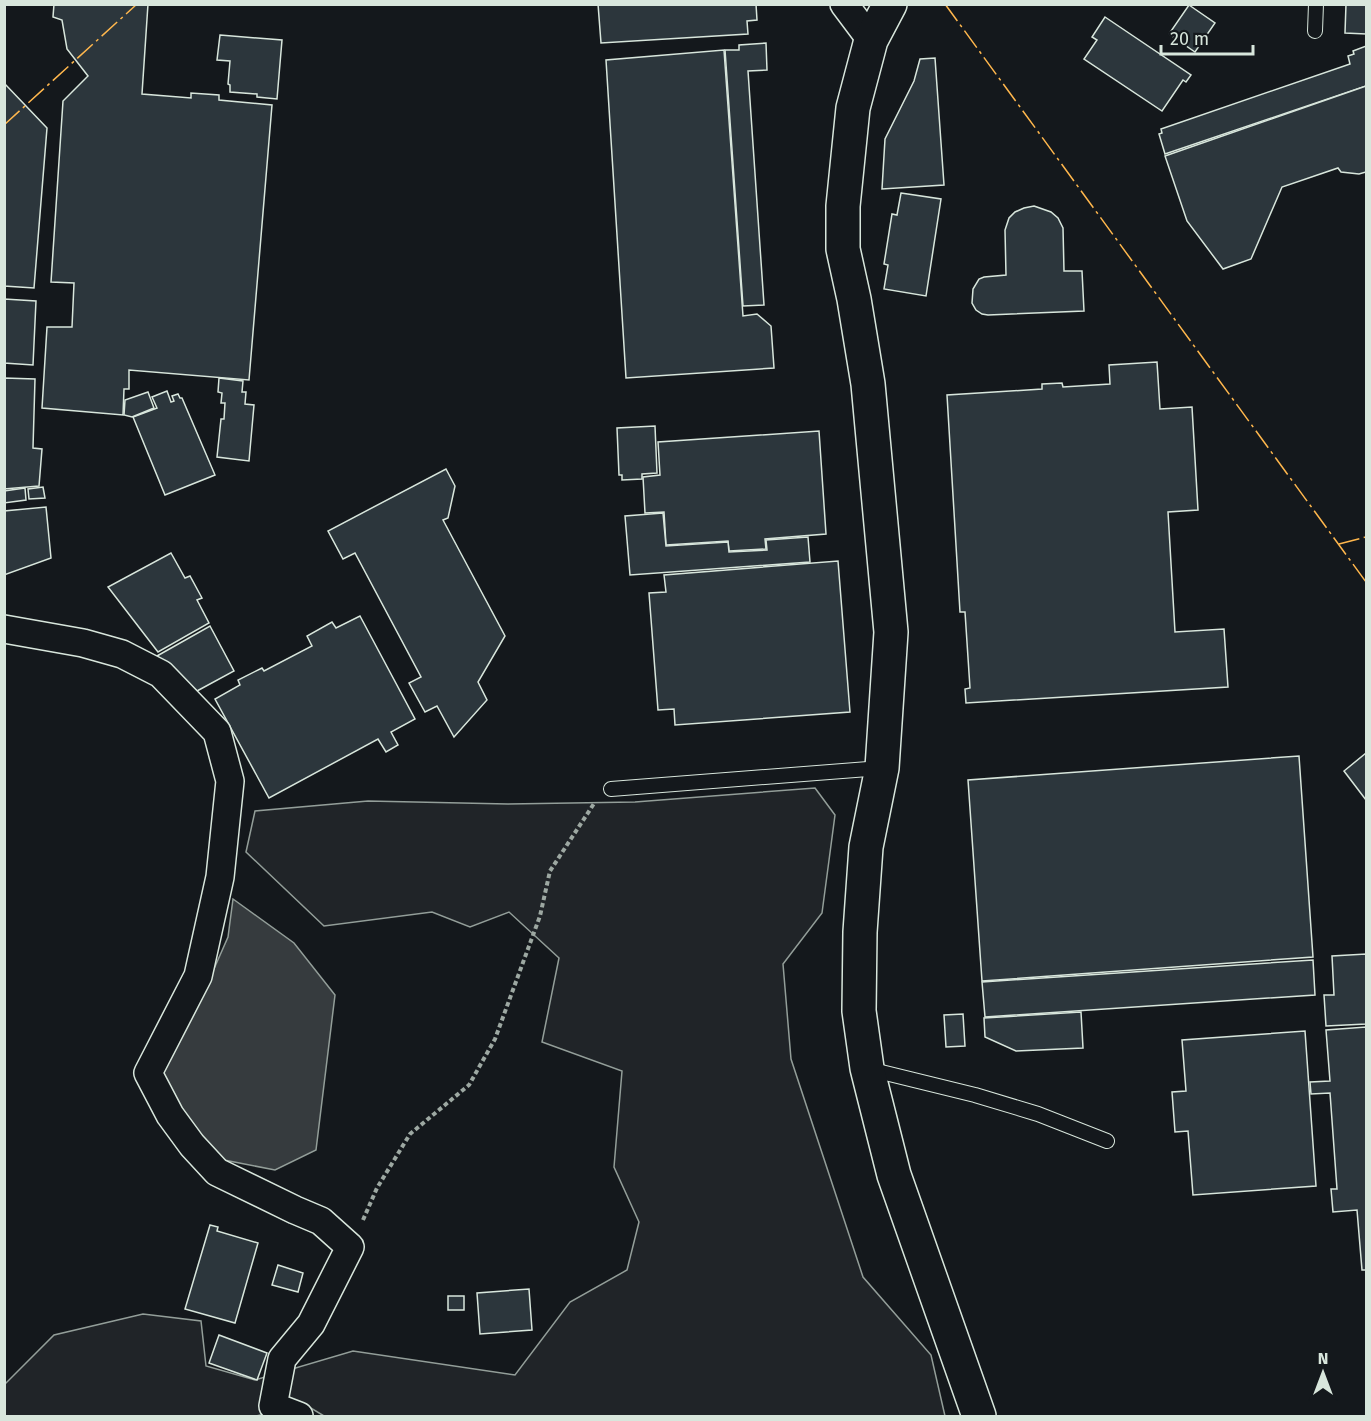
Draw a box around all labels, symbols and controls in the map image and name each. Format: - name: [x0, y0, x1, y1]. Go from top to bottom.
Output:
- scale bar: [1161, 18, 1252, 56]
- text: 20 m: [1170, 28, 1209, 50]
- north arrow: [1293, 1343, 1353, 1403]
- text: N: [1318, 1349, 1328, 1368]

